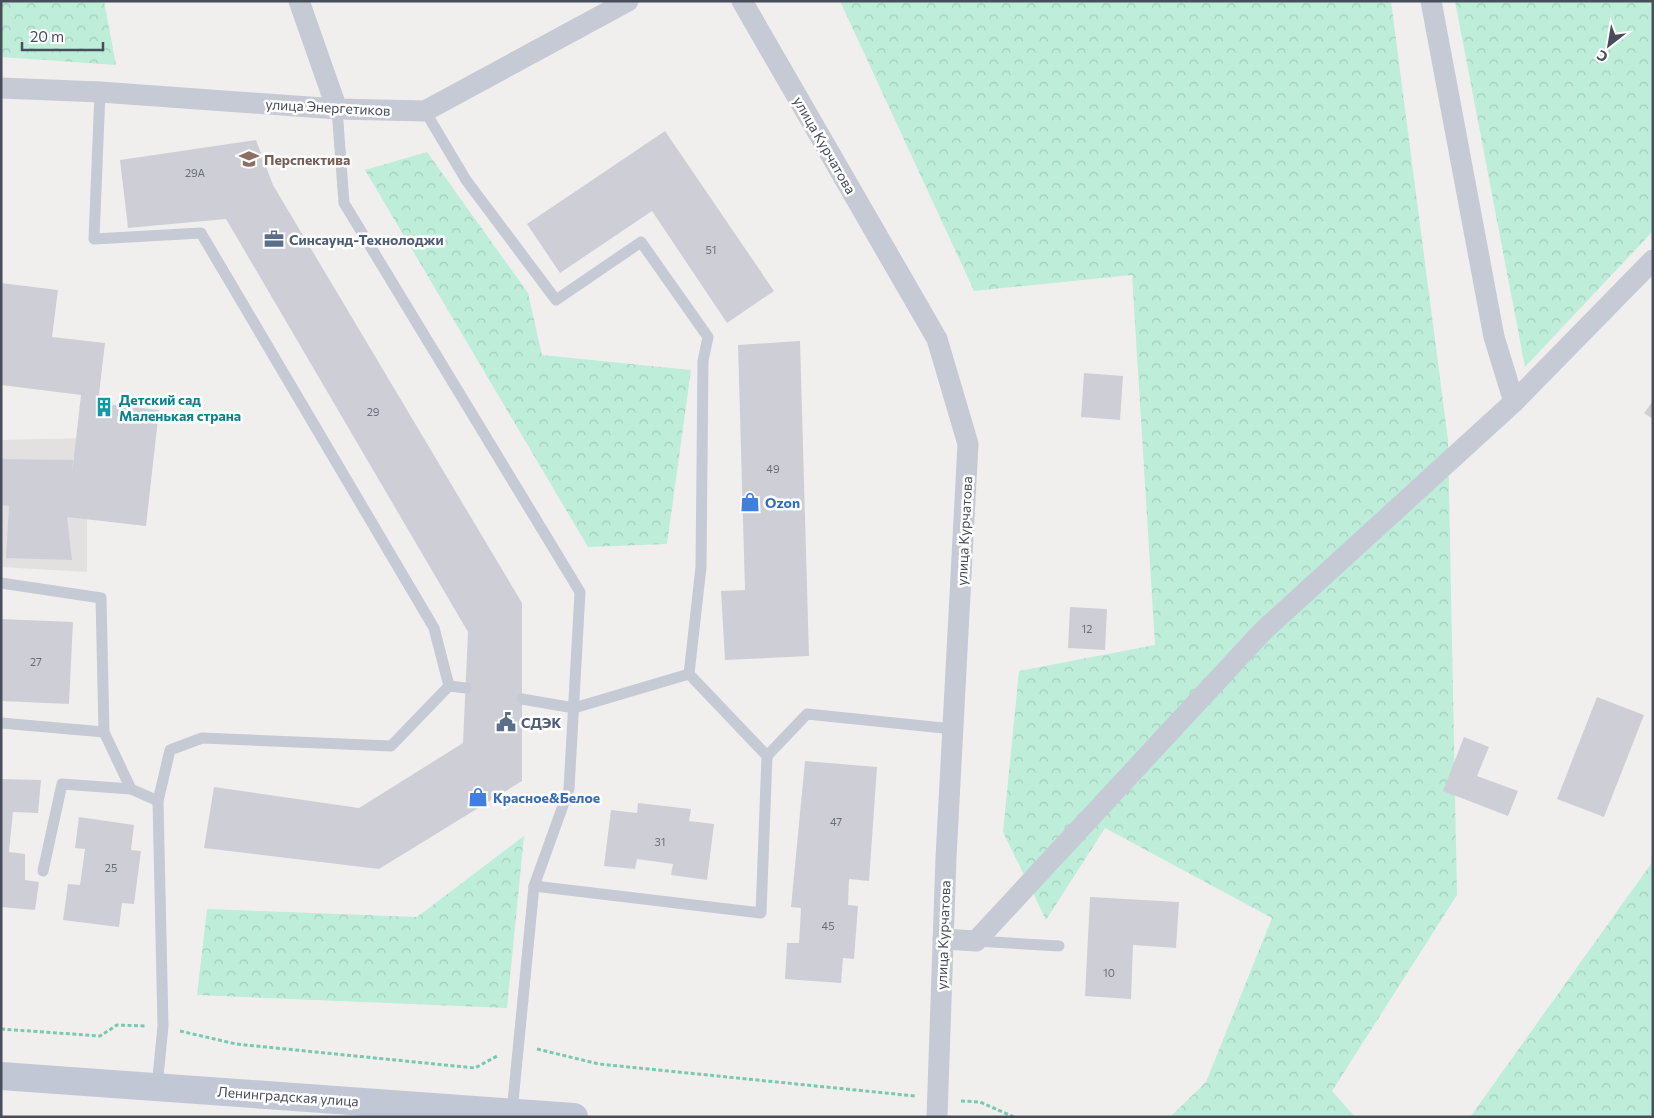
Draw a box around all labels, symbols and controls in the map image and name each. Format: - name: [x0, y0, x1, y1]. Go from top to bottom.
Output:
- scale bar: [22, 20, 104, 52]
- north arrow: [1584, 20, 1634, 70]
- text: 20 m: [30, 27, 64, 45]
- text: С: [1594, 47, 1611, 66]
- street label: улица Курчатова: [790, 93, 860, 197]
- street label: улица Энергетиков: [265, 95, 391, 119]
- school or university icon: Перспектива: [238, 148, 260, 170]
- place label: Перспектива: [264, 151, 350, 168]
- house number: 29А: [185, 166, 205, 179]
- office icon: Синсаунд-Технолоджи: [263, 228, 285, 250]
- place label: Синсаунд-Технолоджи: [289, 231, 444, 248]
- house number: 51: [705, 243, 717, 256]
- place label: Детский сад Маленькая страна: [119, 391, 241, 424]
- building icon: Детский сад Маленькая страна: [93, 396, 115, 418]
- house number: 29: [367, 405, 380, 418]
- house number: 49: [766, 462, 780, 475]
- street label: улица Курчатова: [953, 476, 975, 586]
- shop icon: Ozon: [739, 491, 761, 513]
- place label: Ozon: [765, 494, 800, 511]
- house number: 12: [1082, 622, 1092, 635]
- house number: 27: [30, 655, 42, 668]
- public building icon: СДЭК: [495, 711, 517, 733]
- place label: СДЭК: [521, 714, 561, 731]
- shop icon: Красное&Белое: [467, 786, 489, 808]
- place label: Красное&Белое: [493, 789, 600, 806]
- house number: 47: [830, 815, 842, 828]
- house number: 31: [655, 835, 665, 848]
- house number: 25: [105, 861, 117, 874]
- street label: улица Курчатова: [933, 880, 953, 990]
- house number: 45: [822, 919, 834, 932]
- house number: 10: [1103, 966, 1115, 979]
- street label: Ленинградская улица: [217, 1083, 359, 1109]

